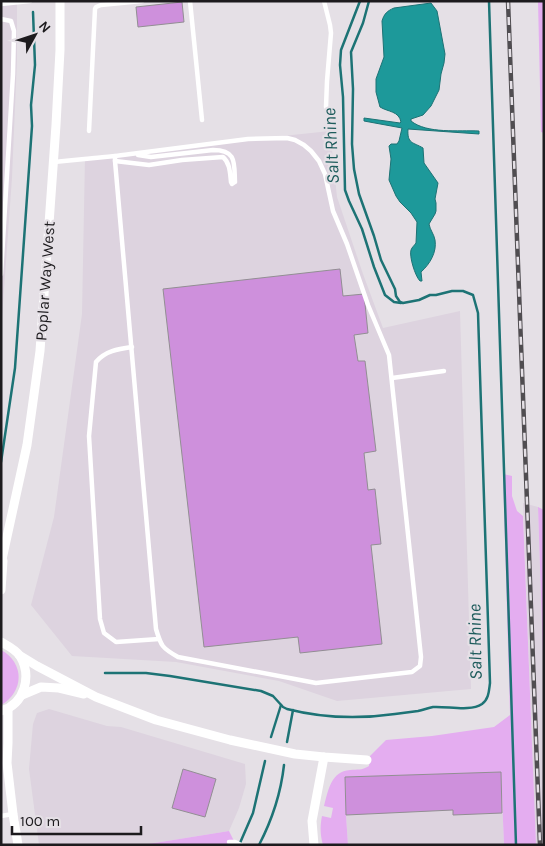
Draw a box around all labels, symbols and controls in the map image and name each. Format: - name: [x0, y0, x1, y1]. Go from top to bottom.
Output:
- north arrow: [10, 10, 60, 60]
- text: N: [35, 18, 54, 36]
- water label: Salt Rhine: [318, 107, 344, 185]
- street label: Poplar Way West: [31, 220, 59, 342]
- water label: Salt Rhine: [463, 604, 487, 680]
- scale bar: [12, 804, 141, 836]
- text: 100 m: [20, 812, 60, 830]

